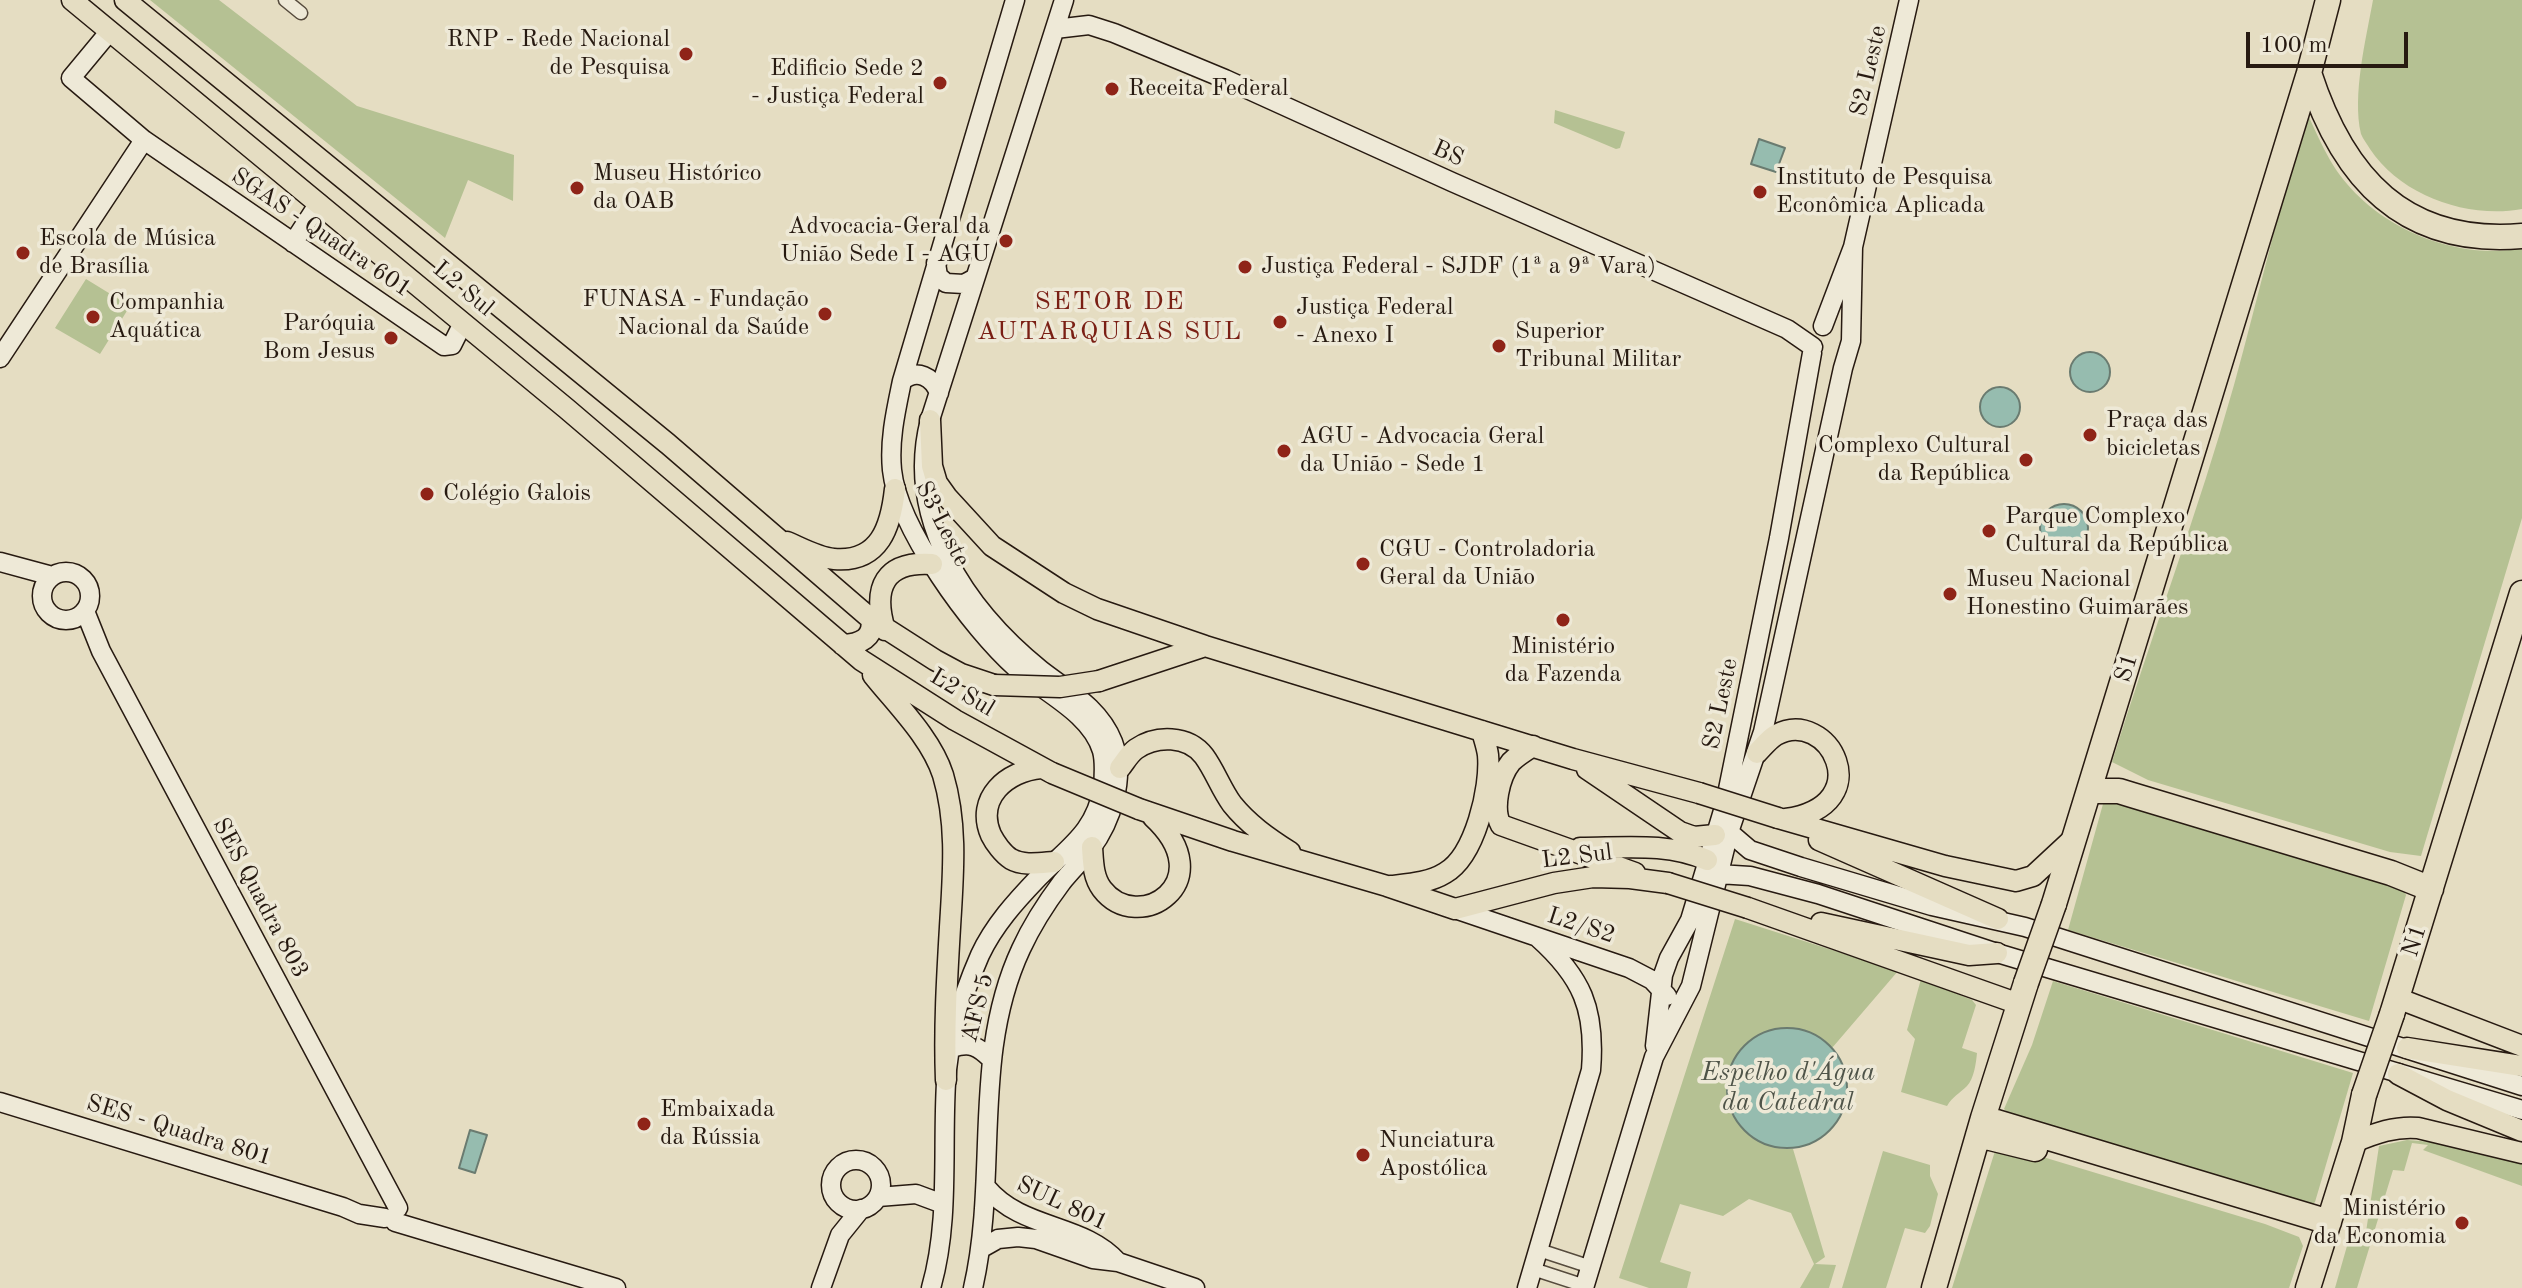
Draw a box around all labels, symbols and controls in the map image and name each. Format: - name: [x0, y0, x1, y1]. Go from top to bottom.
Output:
- scale bar: [2250, 16, 2412, 66]
- street label: S2 Leste: [1845, 23, 1893, 119]
- place label: RNP - Rede Nacional de Pesquisa: [447, 26, 670, 82]
- text: 100 m: [2260, 34, 2328, 58]
- marker: RNP - Rede Nacional de Pesquisa: [677, 45, 695, 63]
- place label: Edificio Sede 2 - Justiça Federal: [751, 55, 924, 111]
- marker: Edificio Sede 2 - Justiça Federal: [931, 74, 949, 92]
- place label: Receita Federal: [1128, 75, 1288, 103]
- marker: Receita Federal: [1103, 80, 1121, 98]
- street label: BS: [1428, 134, 1468, 174]
- place label: Museu Histórico da OAB: [593, 160, 762, 216]
- street label: SGAS - Quadra 601: [225, 162, 417, 304]
- place label: Instituto de Pesquisa Econômica Aplicada: [1776, 164, 1992, 220]
- marker: Museu Histórico da OAB: [568, 179, 586, 197]
- marker: Instituto de Pesquisa Econômica Aplicada: [1751, 183, 1769, 201]
- place label: Advocacia-Geral da União Sede I - AGU: [780, 213, 990, 269]
- place label: Escola de Música de Brasília: [39, 225, 216, 281]
- marker: Advocacia-Geral da União Sede I - AGU: [997, 232, 1015, 250]
- marker: Escola de Música de Brasília: [14, 244, 32, 262]
- place label: Justiça Federal - SJDF (1ª a 9ª Vara): [1261, 253, 1656, 281]
- street label: L2 Sul: [427, 255, 499, 323]
- marker: Justiça Federal - SJDF (1ª a 9ª Vara): [1236, 258, 1254, 276]
- place label: FUNASA - Fundação Nacional da Saúde: [582, 286, 809, 342]
- district label: SETOR DE AUTARQUIAS SUL: [977, 286, 1243, 348]
- place label: Companhia Aquática: [109, 289, 225, 345]
- place label: Justiça Federal - Anexo I: [1296, 294, 1453, 350]
- marker: FUNASA - Fundação Nacional da Saúde: [816, 305, 834, 323]
- marker: Companhia Aquática: [84, 308, 102, 326]
- place label: Paróquia Bom Jesus: [263, 310, 375, 366]
- marker: Justiça Federal - Anexo I: [1271, 313, 1289, 331]
- place label: Superior Tribunal Militar: [1515, 318, 1681, 374]
- marker: Paróquia Bom Jesus: [382, 329, 400, 347]
- marker: Superior Tribunal Militar: [1490, 337, 1508, 355]
- place label: Praça das bicicletas: [2106, 407, 2208, 463]
- place label: AGU - Advocacia Geral da União - Sede 1: [1300, 423, 1544, 479]
- marker: Praça das bicicletas: [2081, 426, 2099, 444]
- place label: Complexo Cultural da República: [1818, 432, 2010, 488]
- marker: AGU - Advocacia Geral da União - Sede 1: [1275, 442, 1293, 460]
- marker: Complexo Cultural da República: [2017, 451, 2035, 469]
- street label: S3 Leste: [908, 476, 976, 572]
- place label: Colégio Galois: [443, 480, 591, 508]
- marker: Colégio Galois: [418, 485, 436, 503]
- place label: Parque Complexo Cultural da República: [2005, 503, 2229, 559]
- marker: Parque Complexo Cultural da República: [1980, 522, 1998, 540]
- place label: CGU - Controladoria Geral da União: [1379, 536, 1595, 592]
- marker: CGU - Controladoria Geral da União: [1354, 555, 1372, 573]
- place label: Museu Nacional Honestino Guimarães: [1966, 566, 2188, 622]
- marker: Museu Nacional Honestino Guimarães: [1941, 585, 1959, 603]
- marker: Ministério da Fazenda: [1554, 611, 1572, 629]
- place label: Ministério da Fazenda: [1505, 633, 1621, 689]
- street label: S1: [2109, 650, 2145, 686]
- street label: S2 Leste: [1697, 656, 1745, 752]
- street label: L2 Sul: [924, 662, 1000, 724]
- street label: SES Quadra 803: [206, 813, 314, 983]
- street label: L2 Sul: [1540, 838, 1614, 876]
- street label: L2/S2: [1543, 902, 1619, 950]
- street label: N1: [2396, 921, 2434, 961]
- street label: AFS 5: [956, 971, 1000, 1045]
- water label: Espelho d'Água da Catedral: [1701, 1057, 1875, 1118]
- street label: SES - Quadra 801: [83, 1089, 275, 1173]
- place label: Embaixada da Rússia: [660, 1096, 775, 1152]
- marker: Embaixada da Rússia: [635, 1115, 653, 1133]
- place label: Nunciatura Apostólica: [1379, 1127, 1495, 1183]
- marker: Nunciatura Apostólica: [1354, 1146, 1372, 1164]
- street label: SUL 801: [1012, 1170, 1112, 1238]
- place label: Ministério da Economia: [2314, 1195, 2446, 1251]
- marker: Ministério da Economia: [2453, 1214, 2471, 1232]

